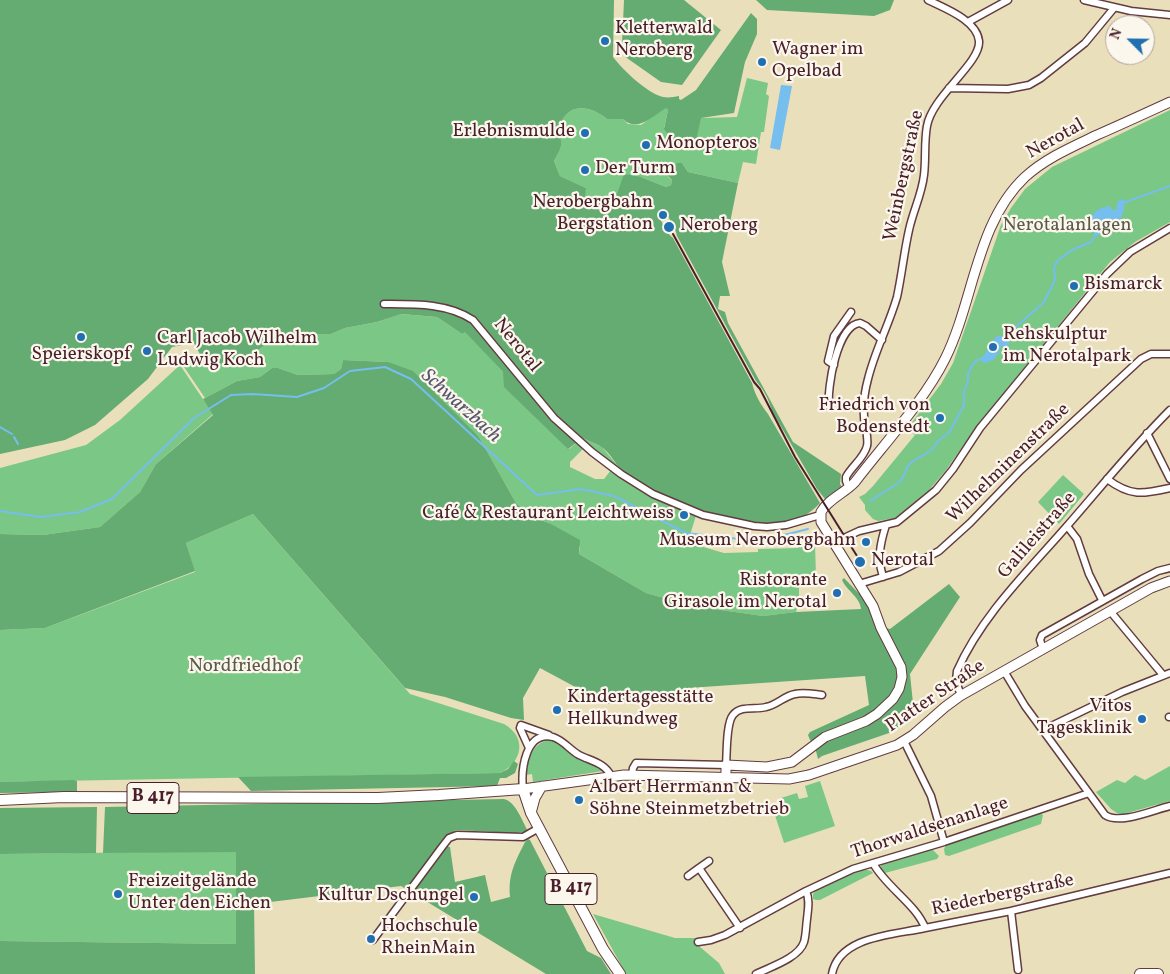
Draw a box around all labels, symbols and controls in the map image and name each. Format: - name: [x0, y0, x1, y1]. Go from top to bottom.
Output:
- north arrow: [1105, 15, 1155, 65]
- place label: Kletterwald Neroberg: [615, 19, 713, 63]
- text: N: [1106, 26, 1127, 43]
- marker: Kletterwald Neroberg: [599, 35, 611, 47]
- place label: Wagner im Opelbad: [772, 40, 864, 84]
- marker: Wagner im Opelbad: [756, 56, 768, 68]
- street label: Weinbergstraße: [880, 108, 930, 244]
- street label: Nerotal: [1023, 115, 1089, 165]
- place label: Erlebnismulde: [452, 122, 575, 144]
- marker: Erlebnismulde: [579, 127, 591, 139]
- place label: Monopteros: [656, 134, 757, 156]
- marker: Monopteros: [640, 139, 652, 151]
- place label: Der Turm: [595, 159, 675, 181]
- marker: Der Turm: [579, 164, 591, 176]
- place label: Nerobergbahn Bergstation: [532, 193, 653, 237]
- marker: Nerobergbahn Bergstation: [657, 209, 669, 221]
- place label: Neroberg: [680, 216, 758, 238]
- park label: Nerotalanlagen: [1003, 216, 1131, 238]
- marker: Neroberg: [662, 220, 676, 234]
- place label: Bismarck: [1084, 275, 1162, 297]
- marker: Bismarck: [1068, 280, 1080, 292]
- street label: Nerotal: [487, 314, 545, 378]
- place label: Rehskulptur im Nerotalpark: [1003, 325, 1131, 369]
- place label: Carl Jacob Wilhelm Ludwig Koch: [157, 329, 317, 373]
- marker: Speierskopf: [75, 331, 87, 343]
- marker: Rehskulptur im Nerotalpark: [987, 341, 999, 353]
- place label: Speierskopf: [32, 345, 130, 367]
- marker: Carl Jacob Wilhelm Ludwig Koch: [141, 345, 153, 357]
- water label: Schwarzbach: [415, 365, 505, 449]
- place label: Friedrich von Bodenstedt: [818, 396, 930, 440]
- street label: Wilhelminenstraße: [943, 399, 1075, 529]
- marker: Friedrich von Bodenstedt: [934, 412, 946, 424]
- street label: Galileistraße: [994, 488, 1082, 584]
- place label: Café & Restaurant Leichtweiss: [422, 504, 674, 526]
- marker: Café & Restaurant Leichtweiss: [678, 509, 690, 521]
- place label: Museum Nerobergbahn: [659, 531, 856, 553]
- marker: Museum Nerobergbahn: [860, 536, 872, 548]
- place label: Nerotal: [871, 551, 934, 573]
- marker: Nerotal: [853, 555, 867, 569]
- place label: Ristorante Girasole im Nerotal: [664, 571, 827, 615]
- marker: Ristorante Girasole im Nerotal: [831, 587, 843, 599]
- street label: Platter Straße: [882, 656, 990, 738]
- park label: Nordfriedhof: [189, 657, 299, 679]
- place label: Kindertagesstätte Hellkundweg: [567, 688, 714, 732]
- place label: Vitos Tagesklinik: [1037, 697, 1132, 741]
- marker: Kindertagesstätte Hellkundweg: [551, 704, 563, 716]
- marker: Vitos Tagesklinik: [1136, 713, 1148, 725]
- place label: Albert Herrmann & Söhne Steinmetzbetrieb: [589, 778, 789, 822]
- road number: B 417: [127, 782, 179, 814]
- street label: Thorwaldsenanlage: [849, 793, 1011, 865]
- marker: Albert Herrmann & Söhne Steinmetzbetrieb: [573, 794, 585, 806]
- street label: Riederbergstraße: [930, 870, 1076, 922]
- place label: Freizeitgelände Unter den Eichen: [128, 872, 271, 916]
- road number: B 417: [545, 874, 597, 904]
- place label: Kultur Dschungel: [318, 886, 464, 908]
- marker: Freizeitgelände Unter den Eichen: [112, 888, 124, 900]
- marker: Kultur Dschungel: [468, 891, 480, 903]
- place label: Hochschule RheinMain: [381, 917, 478, 961]
- marker: Hochschule RheinMain: [365, 933, 377, 945]

